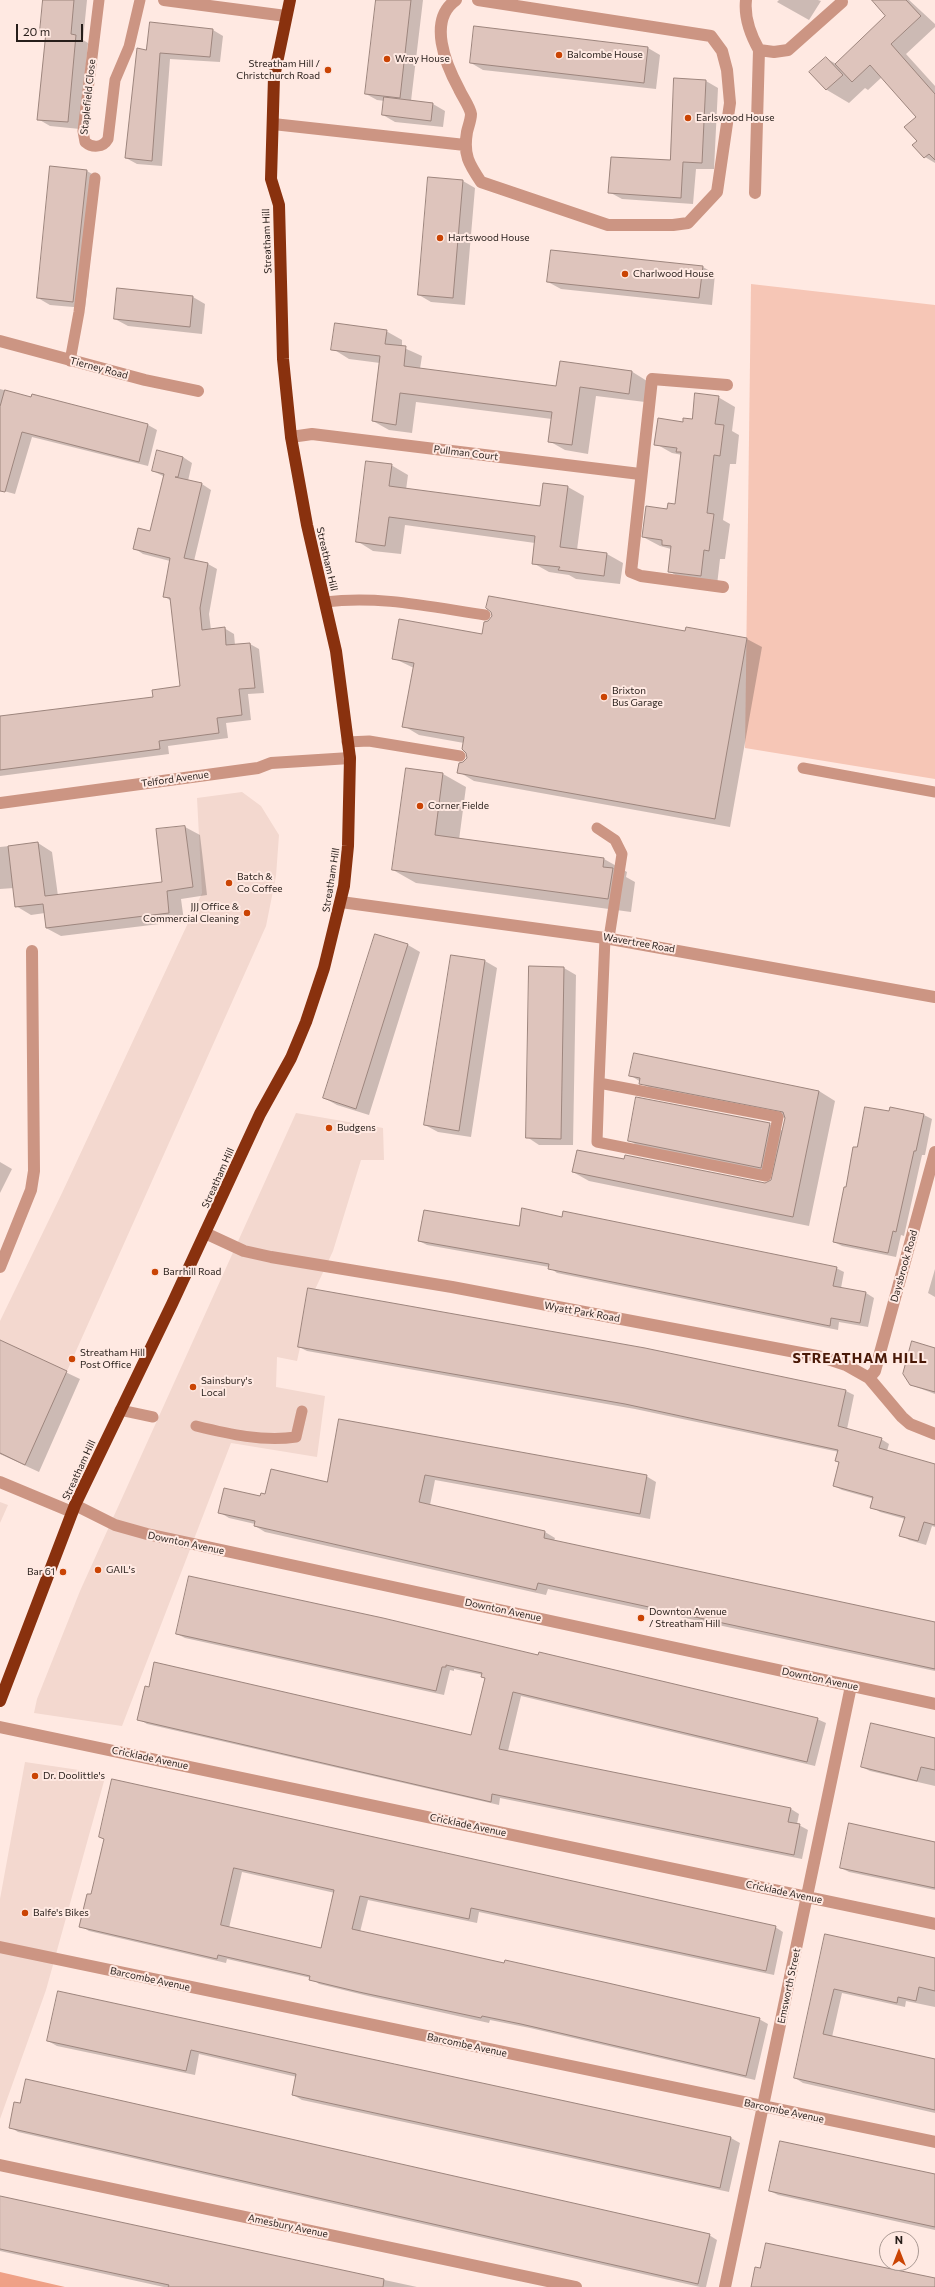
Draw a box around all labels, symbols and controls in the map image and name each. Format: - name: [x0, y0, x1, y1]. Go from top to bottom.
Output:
- scale bar: [18, 16, 85, 42]
- text: 20 m: [23, 24, 50, 38]
- place label: Balcombe House: [567, 49, 643, 61]
- marker: Balcombe House: [554, 50, 564, 60]
- place label: Wray House: [395, 53, 450, 65]
- marker: Wray House: [382, 54, 392, 64]
- place label: Streatham Hill / Christchurch Road: [236, 58, 320, 82]
- street label: Staplefield Close: [78, 59, 98, 135]
- marker: Streatham Hill / Christchurch Road: [323, 65, 333, 75]
- place label: Earlswood House: [696, 112, 774, 124]
- marker: Earlswood House: [683, 113, 693, 123]
- street label: Streatham Hill: [260, 208, 274, 274]
- place label: Hartswood House: [448, 232, 530, 244]
- marker: Hartswood House: [435, 233, 445, 243]
- place label: Charlwood House: [633, 268, 714, 280]
- marker: Charlwood House: [620, 269, 630, 279]
- street label: Tierney Road: [69, 354, 129, 382]
- street label: Pullman Court: [433, 443, 499, 463]
- street label: Streatham Hill: [314, 526, 340, 592]
- place label: Brixton Bus Garage: [612, 685, 663, 708]
- marker: Brixton Bus Garage: [599, 692, 609, 702]
- street label: Telford Avenue: [141, 768, 209, 790]
- place label: Corner Fielde: [428, 800, 489, 812]
- marker: Corner Fielde: [415, 801, 425, 811]
- street label: Streatham Hill: [320, 847, 342, 913]
- place label: Batch & Co Coffee: [237, 871, 282, 894]
- marker: Batch & Co Coffee: [224, 878, 234, 888]
- place label: JJJ Office & Commercial Cleaning: [143, 901, 239, 924]
- marker: JJJ Office & Commercial Cleaning: [242, 908, 252, 918]
- street label: Wavertree Road: [602, 931, 676, 955]
- place label: Budgens: [337, 1122, 376, 1134]
- marker: Budgens: [324, 1123, 334, 1133]
- street label: Streatham Hill: [199, 1146, 237, 1210]
- street label: Daysbrook Road: [888, 1229, 920, 1303]
- place label: Barrhill Road: [163, 1266, 221, 1278]
- marker: Barrhill Road: [150, 1267, 160, 1277]
- street label: Wyatt Park Road: [543, 1299, 621, 1325]
- place label: Streatham Hill Post Office: [80, 1347, 145, 1370]
- district label: STREATHAM HILL: [792, 1350, 928, 1366]
- marker: Streatham Hill Post Office: [67, 1354, 77, 1364]
- place label: Sainsbury's Local: [201, 1375, 252, 1398]
- marker: Sainsbury's Local: [188, 1382, 198, 1392]
- street label: Streatham Hill: [60, 1438, 98, 1502]
- street label: Downton Avenue: [147, 1529, 225, 1557]
- place label: GAIL's: [106, 1564, 135, 1576]
- marker: GAIL's: [93, 1565, 103, 1575]
- place label: Bar 61: [27, 1566, 55, 1578]
- marker: Bar 61: [58, 1567, 68, 1577]
- street label: Downton Avenue: [464, 1596, 542, 1624]
- place label: Downton Avenue / Streatham Hill: [649, 1606, 727, 1630]
- marker: Downton Avenue / Streatham Hill: [636, 1613, 646, 1623]
- street label: Downton Avenue: [781, 1665, 859, 1693]
- street label: Cricklade Avenue: [111, 1744, 189, 1772]
- place label: Dr. Doolittle's: [43, 1770, 105, 1782]
- marker: Dr. Doolittle's: [30, 1771, 40, 1781]
- street label: Cricklade Avenue: [429, 1811, 507, 1839]
- street label: Cricklade Avenue: [745, 1878, 823, 1906]
- place label: Balfe's Bikes: [33, 1907, 89, 1919]
- marker: Balfe's Bikes: [20, 1908, 30, 1918]
- street label: Emsworth Street: [775, 1947, 803, 2025]
- street label: Barcombe Avenue: [109, 1965, 191, 1993]
- street label: Barcombe Avenue: [426, 2031, 508, 2059]
- street label: Barcombe Avenue: [743, 2097, 825, 2125]
- street label: Amesbury Avenue: [247, 2212, 329, 2240]
- north arrow: [879, 2231, 919, 2271]
- text: N: [895, 2233, 903, 2246]

